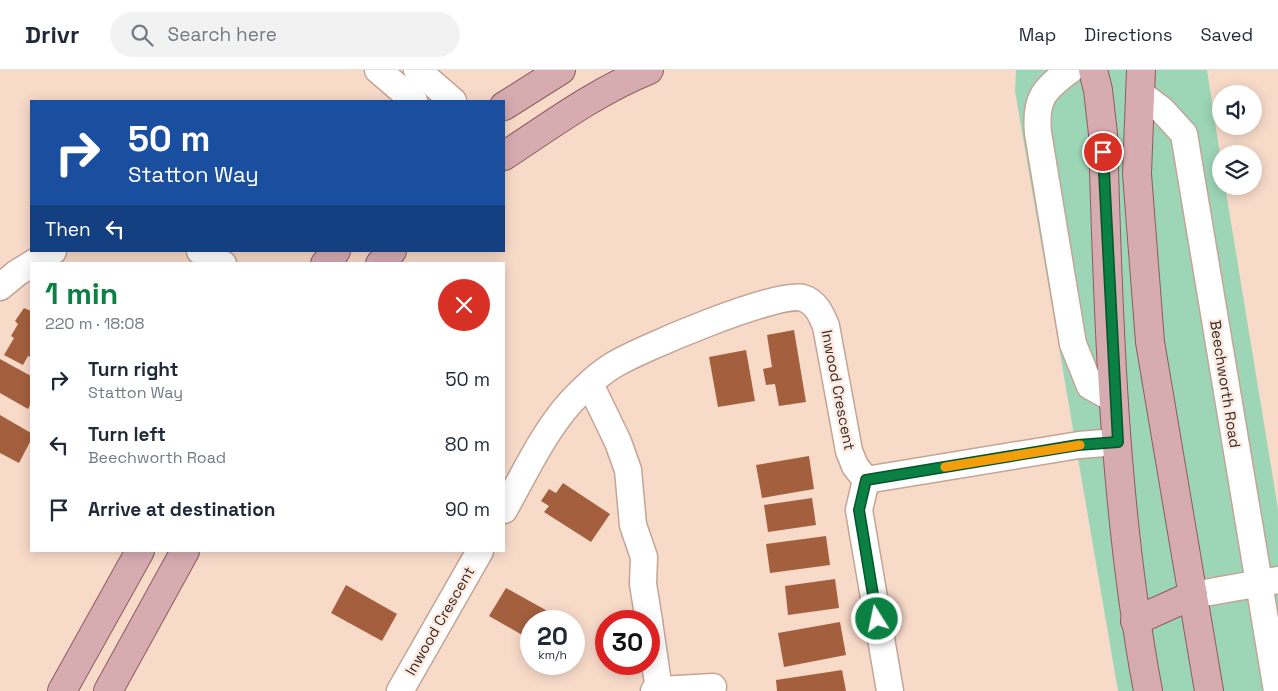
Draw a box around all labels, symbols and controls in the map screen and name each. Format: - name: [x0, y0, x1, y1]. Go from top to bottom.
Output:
- search box: [110, 12, 460, 57]
- text: Drivr: [25, 19, 80, 50]
- icon: search: [128, 21, 156, 49]
- text: Search here: [168, 22, 277, 47]
- text: Map: [1019, 23, 1056, 46]
- text: Directions: [1084, 23, 1173, 46]
- text: Saved: [1201, 23, 1253, 46]
- map controls: [1212, 85, 1262, 195]
- button: sound: [1212, 85, 1262, 135]
- text: 50 m: [128, 117, 210, 161]
- icon: right: [45, 120, 110, 185]
- pin: [1082, 131, 1124, 173]
- icon: arrive: [1089, 138, 1117, 166]
- button: layers: [1212, 145, 1262, 195]
- text: Statton Way: [128, 160, 259, 188]
- icon: left: [101, 215, 129, 243]
- text: Then: [45, 217, 91, 242]
- text: 1 min: [45, 274, 118, 313]
- button: close: [438, 279, 490, 331]
- text: 220 m · 18:08: [45, 313, 145, 334]
- street label: Beechworth Road: [1206, 319, 1245, 449]
- street label: Inwood Crescent: [818, 328, 859, 452]
- text: Turn right: [88, 357, 178, 382]
- icon: right: [45, 366, 73, 394]
- text: 50 m: [445, 367, 490, 392]
- text: Statton Way: [88, 382, 183, 403]
- text: Turn left: [88, 422, 166, 447]
- icon: left: [45, 431, 73, 459]
- text: 80 m: [445, 432, 490, 457]
- text: Beechworth Road: [88, 447, 226, 468]
- icon: arrive: [45, 496, 73, 524]
- text: Arrive at destination: [88, 497, 276, 522]
- text: 90 m: [445, 497, 490, 522]
- street label: Inwood Crescent: [401, 563, 478, 678]
- position arrow: [850, 592, 902, 644]
- speed limit sign: 30: [595, 610, 660, 675]
- text: 20: [537, 620, 568, 652]
- text: km/h: [538, 647, 567, 663]

